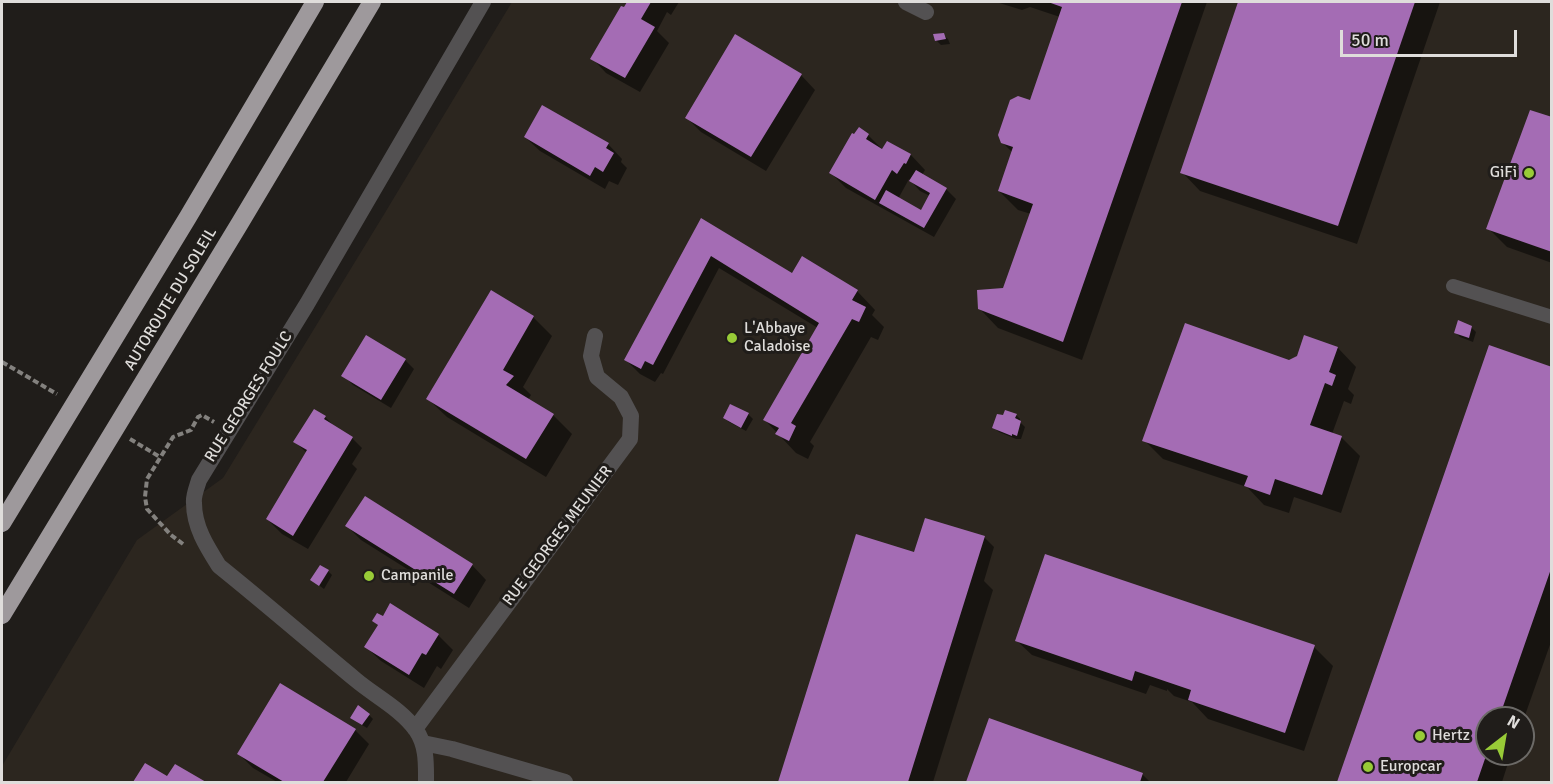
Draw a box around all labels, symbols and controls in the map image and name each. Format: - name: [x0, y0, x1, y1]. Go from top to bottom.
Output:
- scale bar: [1343, 18, 1520, 56]
- text: 50 m: [1351, 29, 1389, 51]
- place label: GiFi: [1490, 163, 1517, 183]
- marker: GiFi: [1522, 166, 1536, 180]
- street label: AUTOROUTE DU SOLEIL: [121, 224, 221, 374]
- place label: L'Abbaye Caladoise: [744, 319, 811, 357]
- street label: RUE GEORGES FOULC: [201, 328, 297, 466]
- marker: L'Abbaye Caladoise: [725, 331, 739, 345]
- street label: RUE GEORGES MEUNIER: [499, 462, 617, 610]
- place label: Campanile: [381, 566, 454, 586]
- marker: Campanile: [362, 569, 376, 583]
- north arrow: [1475, 706, 1535, 766]
- text: N: [1503, 711, 1523, 734]
- place label: Hertz: [1432, 726, 1470, 746]
- marker: Hertz: [1413, 729, 1427, 743]
- place label: Europcar: [1380, 757, 1442, 777]
- marker: Europcar: [1361, 760, 1375, 774]

